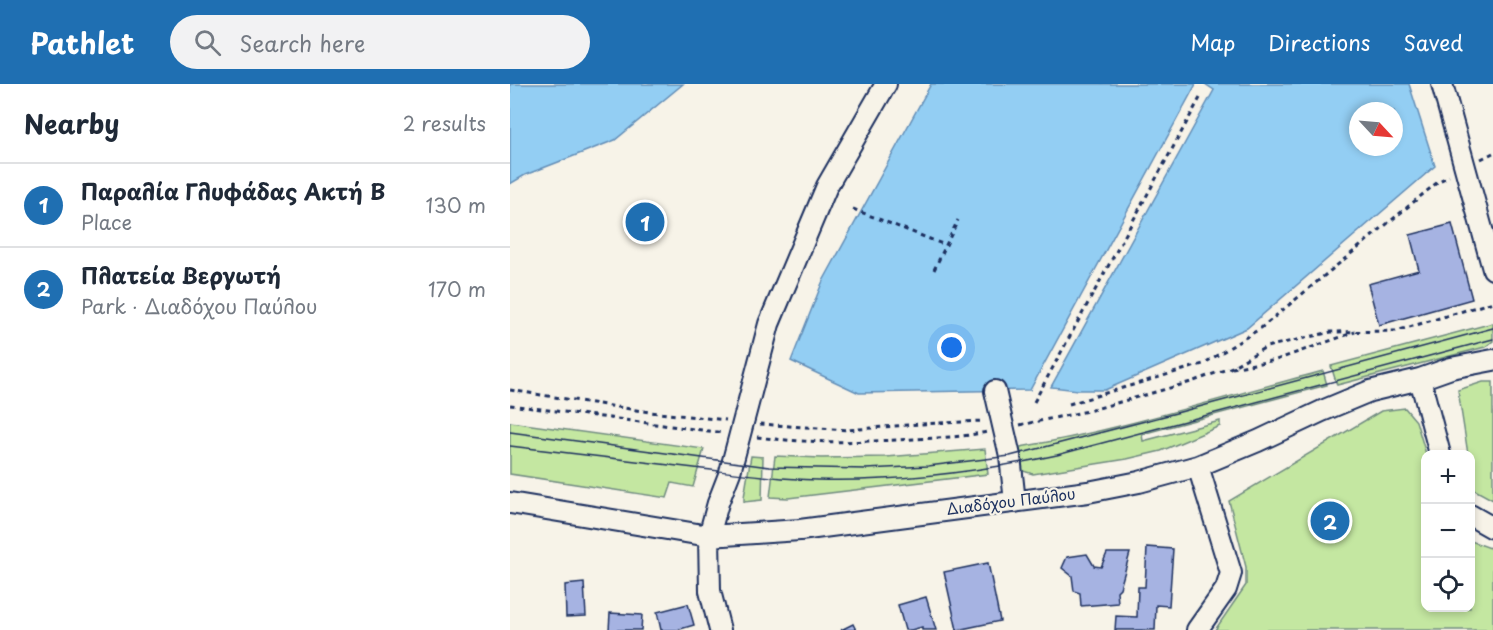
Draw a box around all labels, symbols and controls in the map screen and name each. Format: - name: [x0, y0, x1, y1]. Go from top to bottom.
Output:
- search box: [170, 15, 590, 69]
- text: Pathlet: [30, 21, 134, 64]
- icon: search: [191, 26, 224, 59]
- text: Search here: [239, 26, 365, 59]
- text: Map: [1190, 26, 1235, 58]
- text: Directions: [1268, 26, 1370, 58]
- text: Saved: [1403, 26, 1463, 58]
- north arrow: [1349, 102, 1403, 156]
- text: Nearby: [24, 104, 119, 143]
- text: 2 results: [403, 108, 486, 138]
- text: Παραλία Γλυφάδας Ακτή Β: [81, 174, 386, 207]
- text: 1: [39, 190, 48, 220]
- text: 130 m: [426, 190, 486, 220]
- pin: 1: [626, 200, 664, 244]
- text: Place: [81, 207, 132, 237]
- text: Πλατεία Βεργωτή: [81, 258, 281, 291]
- text: 2: [36, 274, 51, 304]
- text: 170 m: [428, 274, 486, 304]
- text: Park · Διαδόχου Παύλου: [81, 291, 318, 321]
- your location: [937, 333, 966, 362]
- map controls: [1421, 450, 1475, 612]
- button: +: [1421, 450, 1475, 504]
- street label: Διαδόχου Παύλου: [945, 481, 1077, 520]
- pin: 2: [1310, 498, 1350, 544]
- button: −: [1421, 504, 1475, 558]
- button: locate: [1421, 558, 1475, 612]

